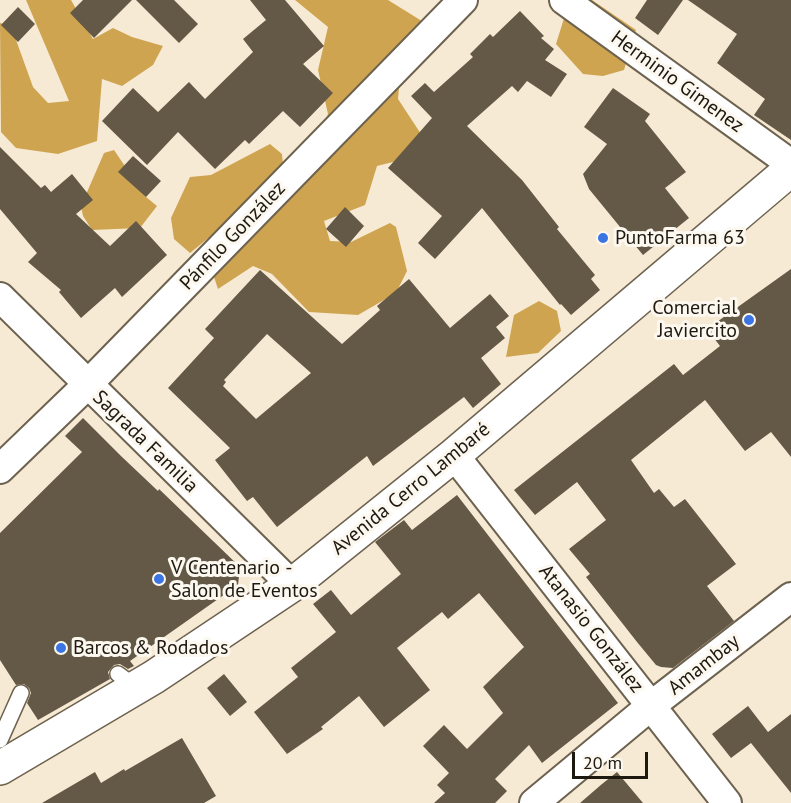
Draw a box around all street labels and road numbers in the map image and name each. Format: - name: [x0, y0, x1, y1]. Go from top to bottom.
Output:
- street label: Herminio Gimenez: [606, 26, 748, 138]
- street label: Pánfilo González: [175, 177, 291, 295]
- street label: Sagrada Familia: [87, 386, 203, 498]
- street label: Avenida Cerro Lambaré: [327, 418, 495, 560]
- street label: Atanasio González: [533, 560, 649, 698]
- street label: Amambay: [663, 630, 745, 700]

